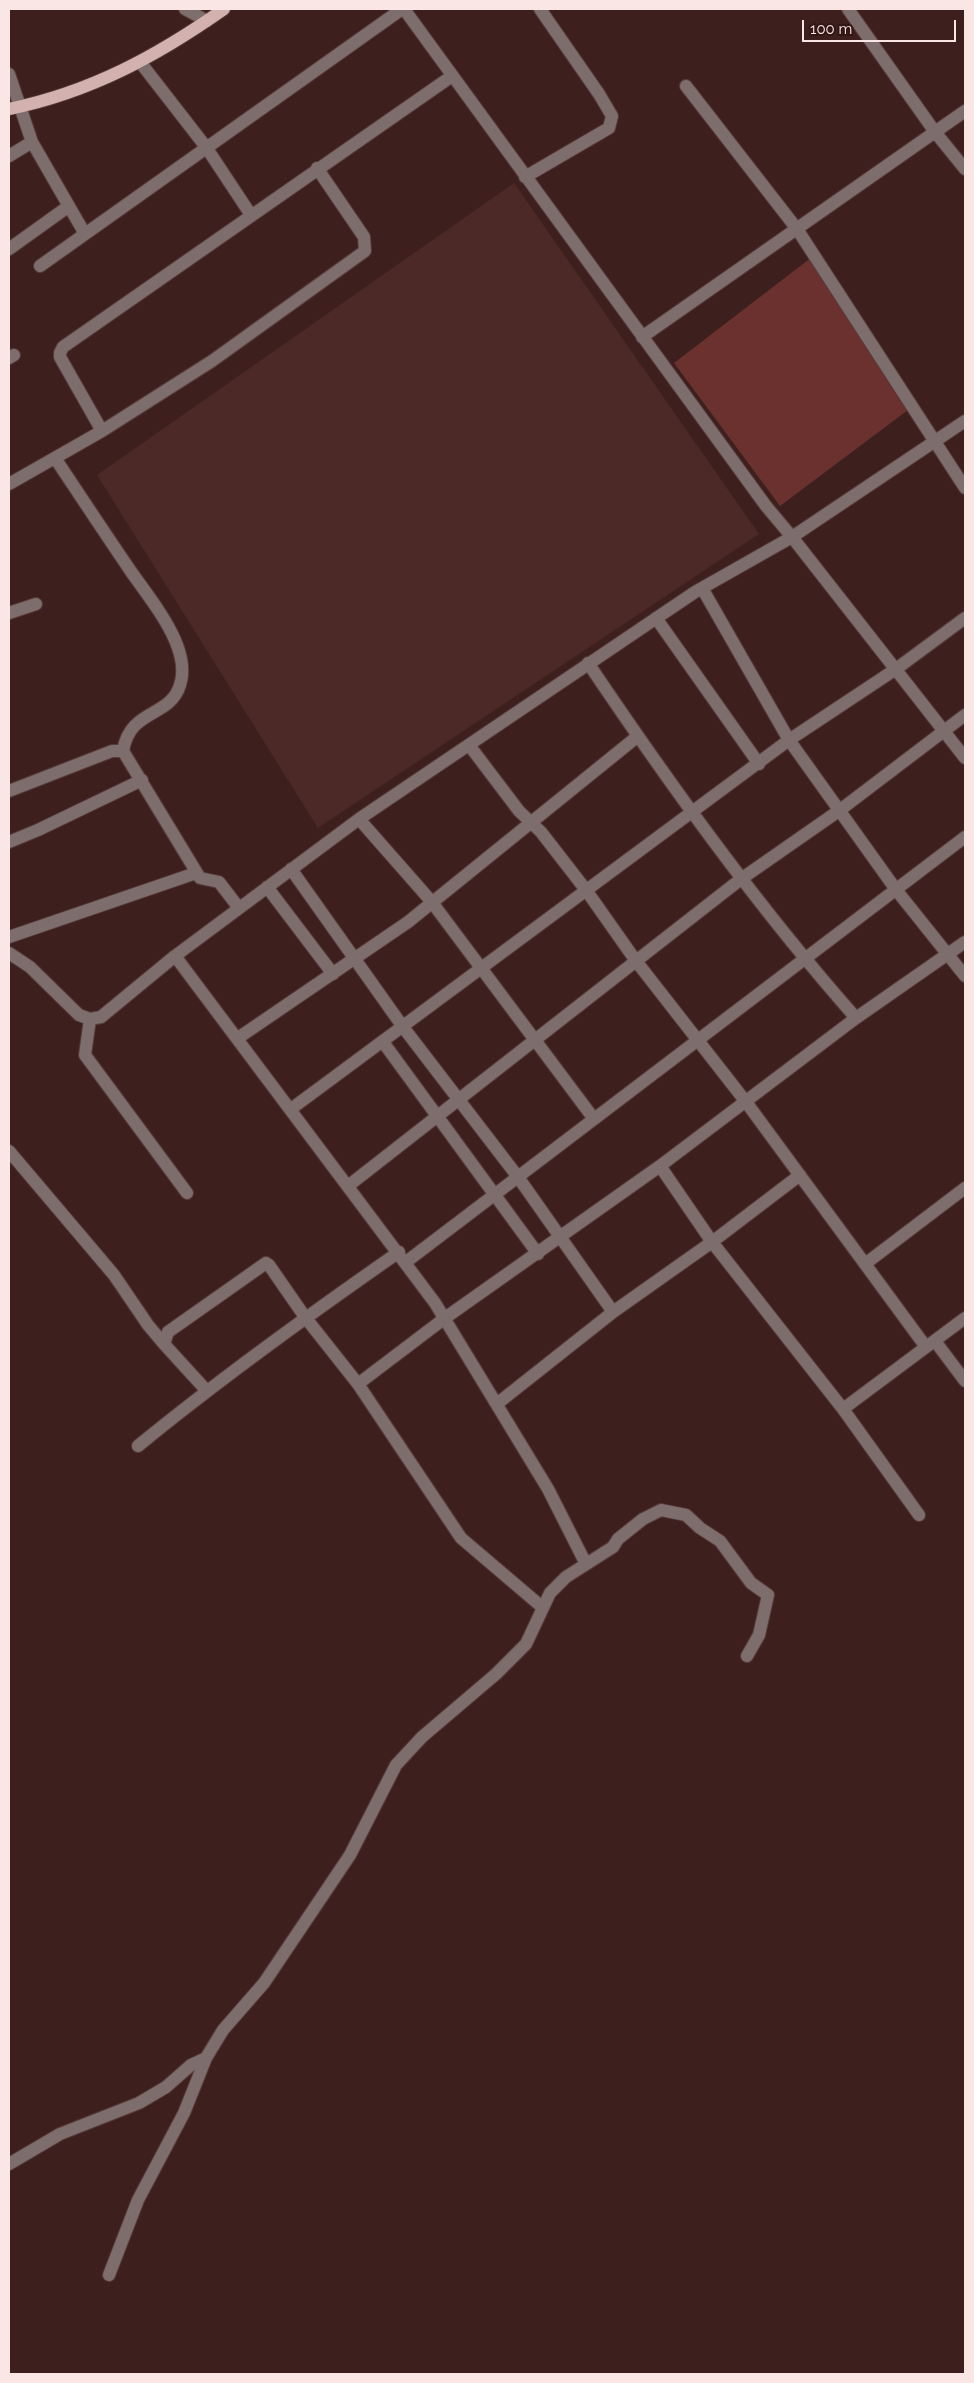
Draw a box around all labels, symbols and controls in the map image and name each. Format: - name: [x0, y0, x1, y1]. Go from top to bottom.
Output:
- scale bar: [804, 10, 958, 42]
- text: 100 m: [810, 20, 852, 38]

